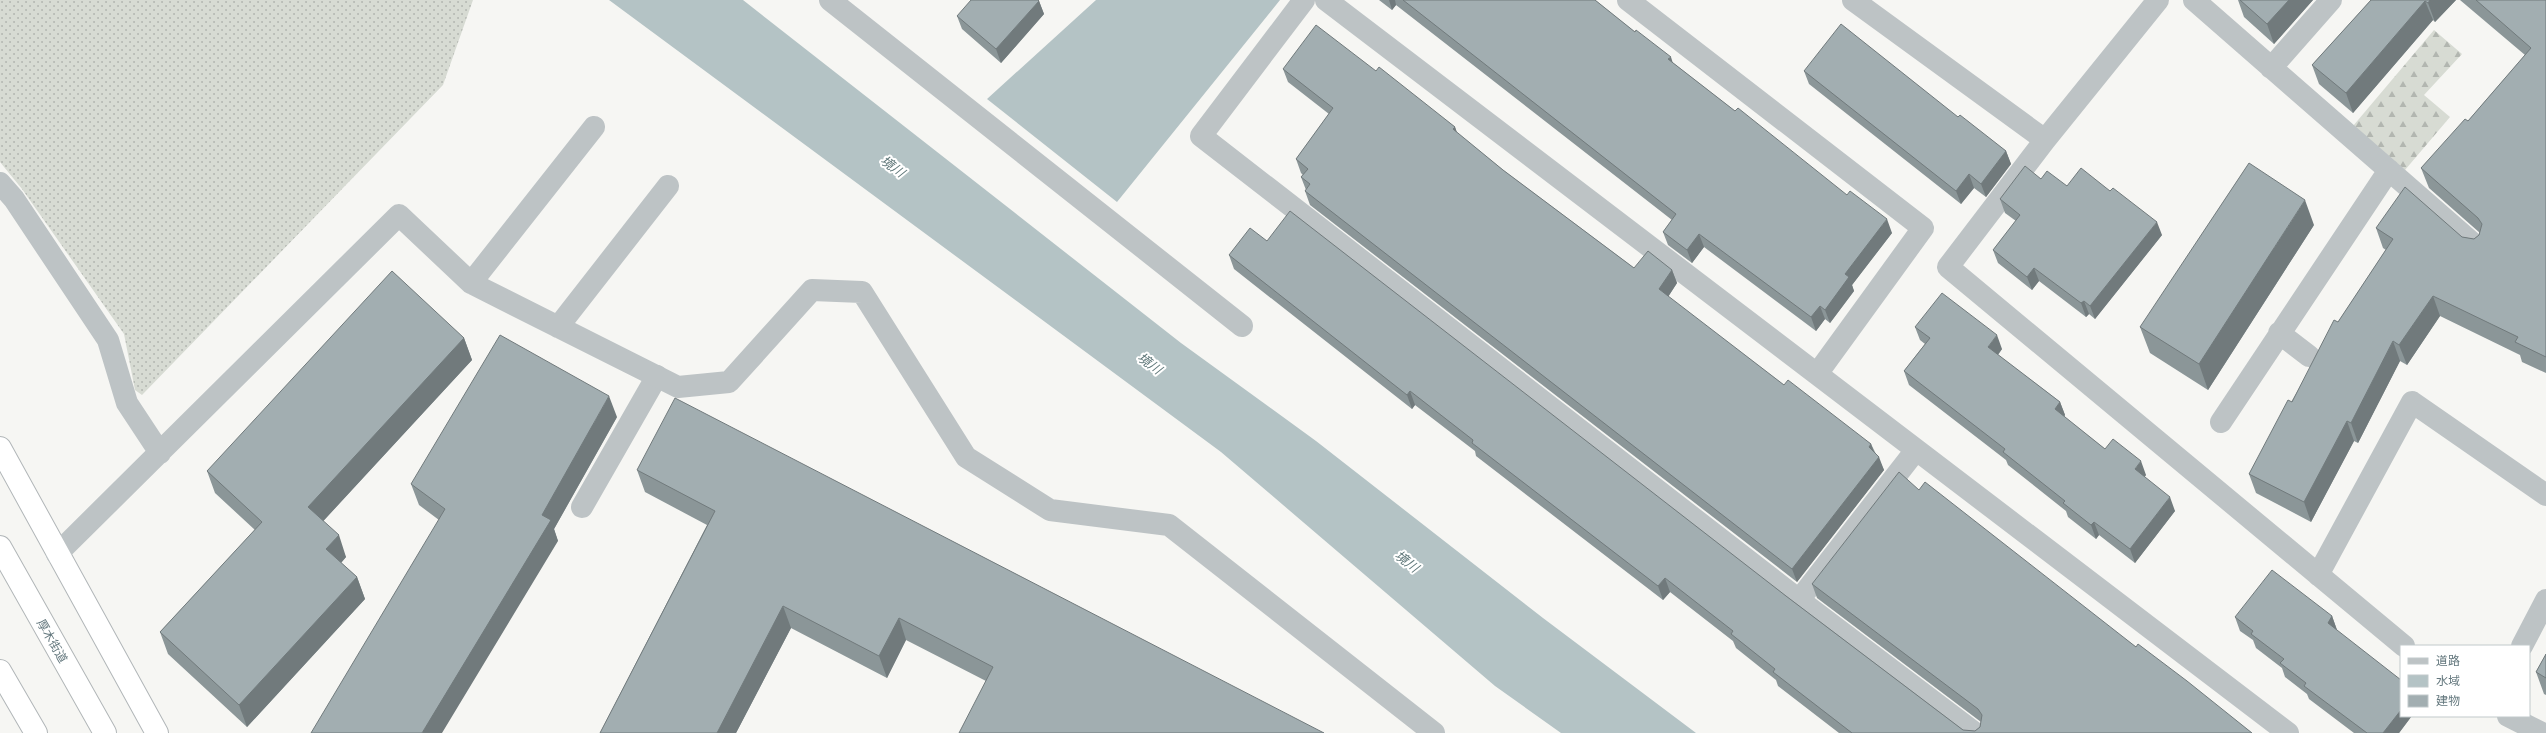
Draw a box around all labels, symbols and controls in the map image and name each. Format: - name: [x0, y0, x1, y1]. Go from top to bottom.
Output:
- water label: 境川: [877, 152, 910, 182]
- water label: 境川: [1134, 349, 1167, 379]
- water label: 境川: [1391, 547, 1424, 577]
- street label: 厚木街道: [33, 616, 71, 666]
- legend: [2400, 645, 2530, 717]
- text: 道路: [2436, 653, 2460, 669]
- text: 水域: [2436, 673, 2460, 689]
- text: 建物: [2436, 693, 2460, 709]

